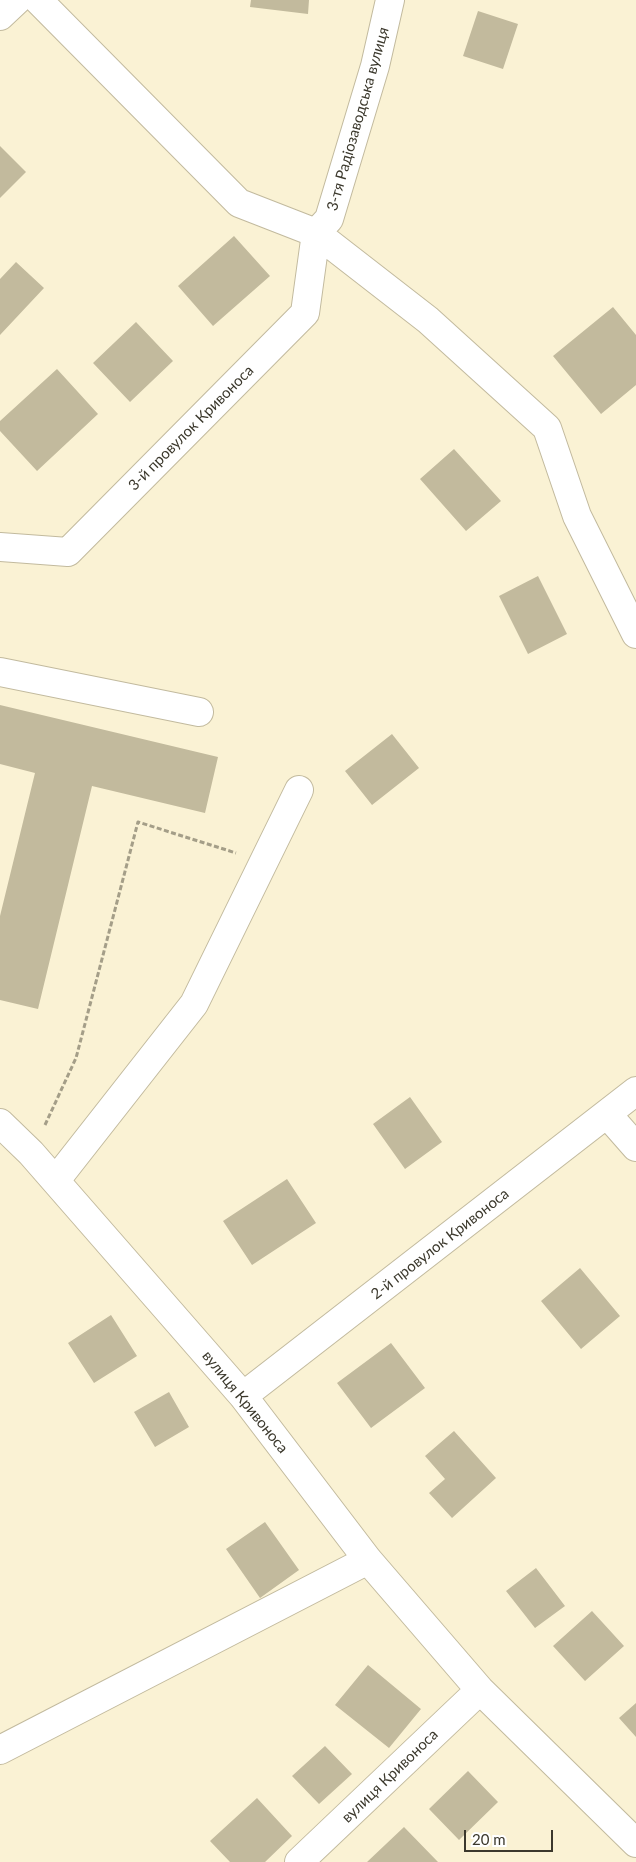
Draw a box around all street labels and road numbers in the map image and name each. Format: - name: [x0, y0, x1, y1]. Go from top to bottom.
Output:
- street label: 3-тя Радіозаводська вулиця: [323, 25, 393, 213]
- street label: 3-й провулок Кривоноса: [125, 362, 257, 494]
- street label: 2-й провулок Кривоноса: [368, 1185, 512, 1303]
- street label: вулиця Кривоноса: [198, 1347, 292, 1457]
- street label: вулиця Кривоноса: [338, 1726, 442, 1826]

